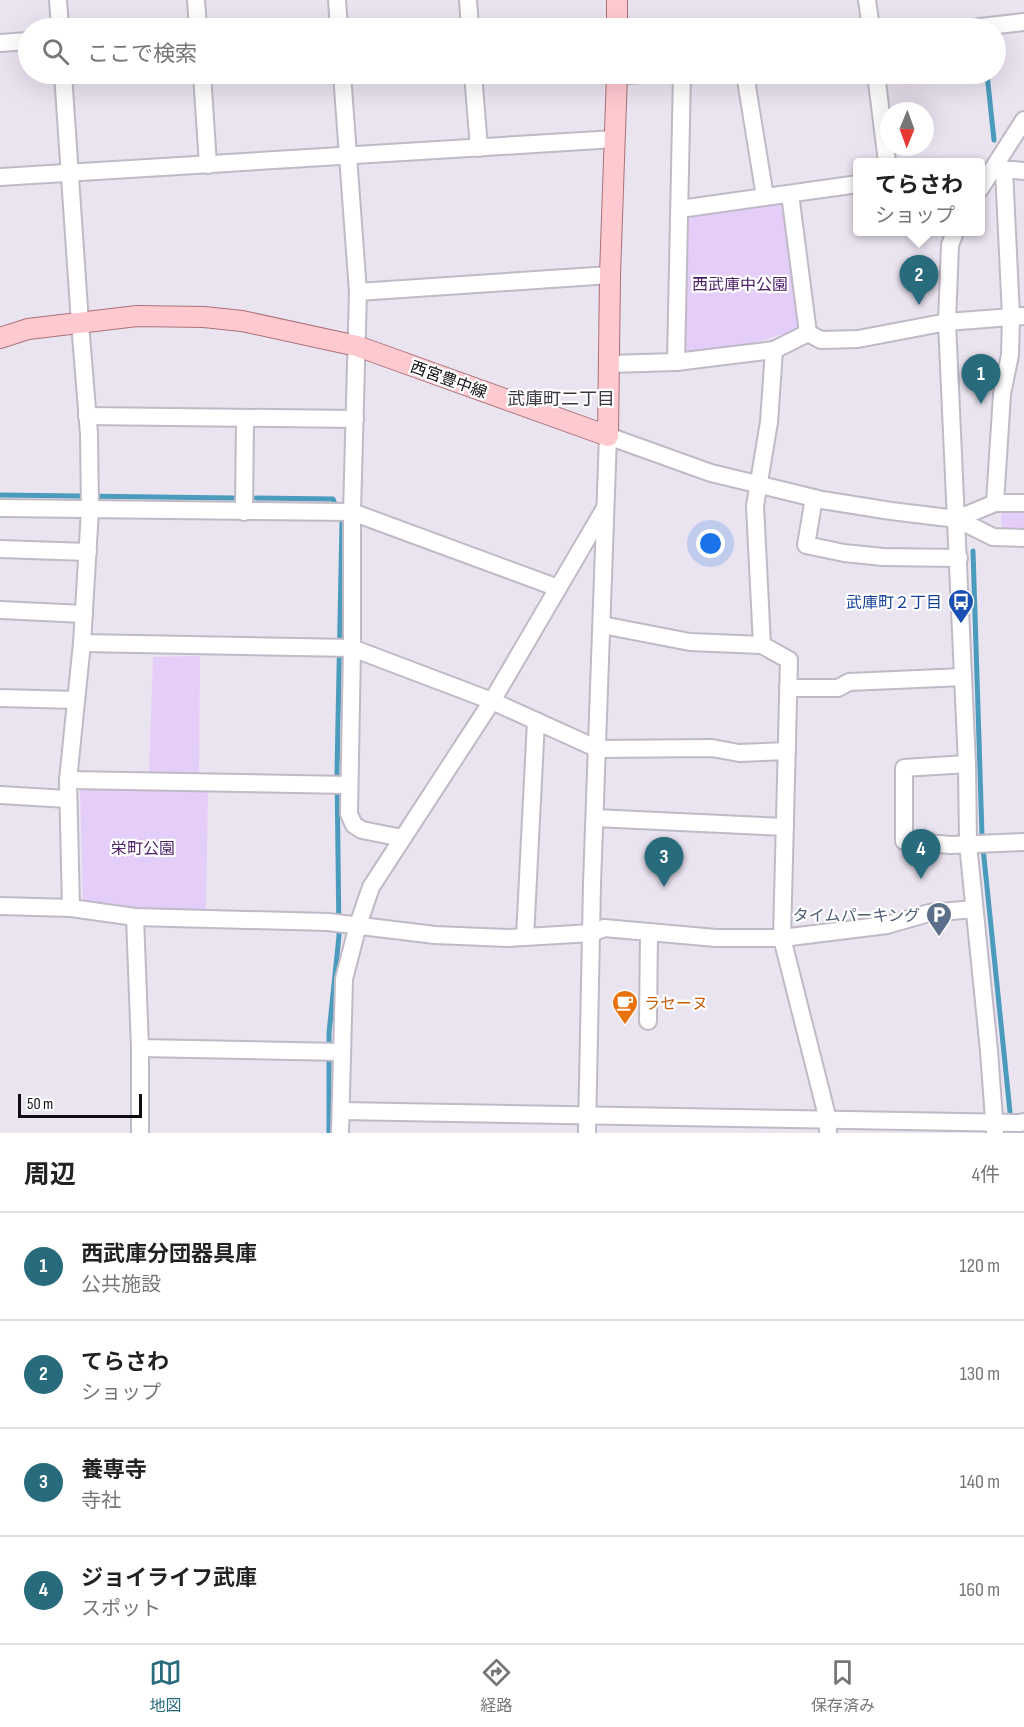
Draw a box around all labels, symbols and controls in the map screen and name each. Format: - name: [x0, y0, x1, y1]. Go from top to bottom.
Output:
- search box: [18, 18, 1006, 84]
- icon: search: [39, 35, 72, 68]
- text: ここで検索: [87, 41, 197, 68]
- north arrow: [880, 102, 934, 156]
- popup: [853, 158, 985, 236]
- text: てらさわ: [875, 172, 963, 199]
- text: ショップ: [875, 204, 955, 228]
- pin: 2: [900, 256, 938, 305]
- park label: 西武庫中公園: [692, 276, 788, 295]
- pin: 1: [962, 354, 1000, 404]
- street label: 西宮豊中線: [408, 358, 489, 403]
- district label: 武庫町二丁目: [507, 389, 615, 410]
- your location: [696, 529, 725, 558]
- bus stop icon: 武庫町２丁目: [946, 587, 976, 625]
- place label: 武庫町２丁目: [846, 594, 942, 613]
- pin: 4: [902, 830, 940, 879]
- pin: 3: [644, 838, 684, 887]
- park label: 栄町公園: [111, 840, 175, 859]
- parking icon: タイムパーキング: [924, 900, 954, 938]
- place label: タイムパーキング: [793, 907, 920, 926]
- cafe icon: ラセーヌ: [610, 988, 640, 1026]
- place label: ラセーヌ: [644, 995, 708, 1014]
- scale bar: [18, 1091, 142, 1118]
- text: 50 m: [27, 1095, 53, 1114]
- text: 周辺: [24, 1160, 76, 1191]
- text: 4件: [972, 1163, 1000, 1187]
- text: 西武庫分団器具庫: [81, 1241, 257, 1268]
- text: 1: [40, 1254, 47, 1278]
- text: 120 m: [960, 1254, 1000, 1278]
- text: 公共施設: [81, 1273, 161, 1297]
- text: てらさわ: [81, 1349, 169, 1376]
- text: 2: [39, 1362, 48, 1386]
- text: 130 m: [960, 1362, 1000, 1386]
- text: ショップ: [81, 1381, 161, 1405]
- text: 養専寺: [81, 1457, 147, 1484]
- text: 3: [39, 1470, 48, 1494]
- text: 140 m: [960, 1470, 1000, 1494]
- text: 寺社: [81, 1489, 121, 1513]
- text: ジョイライフ武庫: [81, 1565, 257, 1592]
- text: 4: [39, 1578, 48, 1602]
- text: 160 m: [959, 1578, 1000, 1602]
- text: スポット: [81, 1597, 161, 1621]
- tab: 地図: [149, 1656, 182, 1716]
- tab: 経路: [480, 1656, 513, 1716]
- tab: 保存済み: [811, 1656, 875, 1716]

